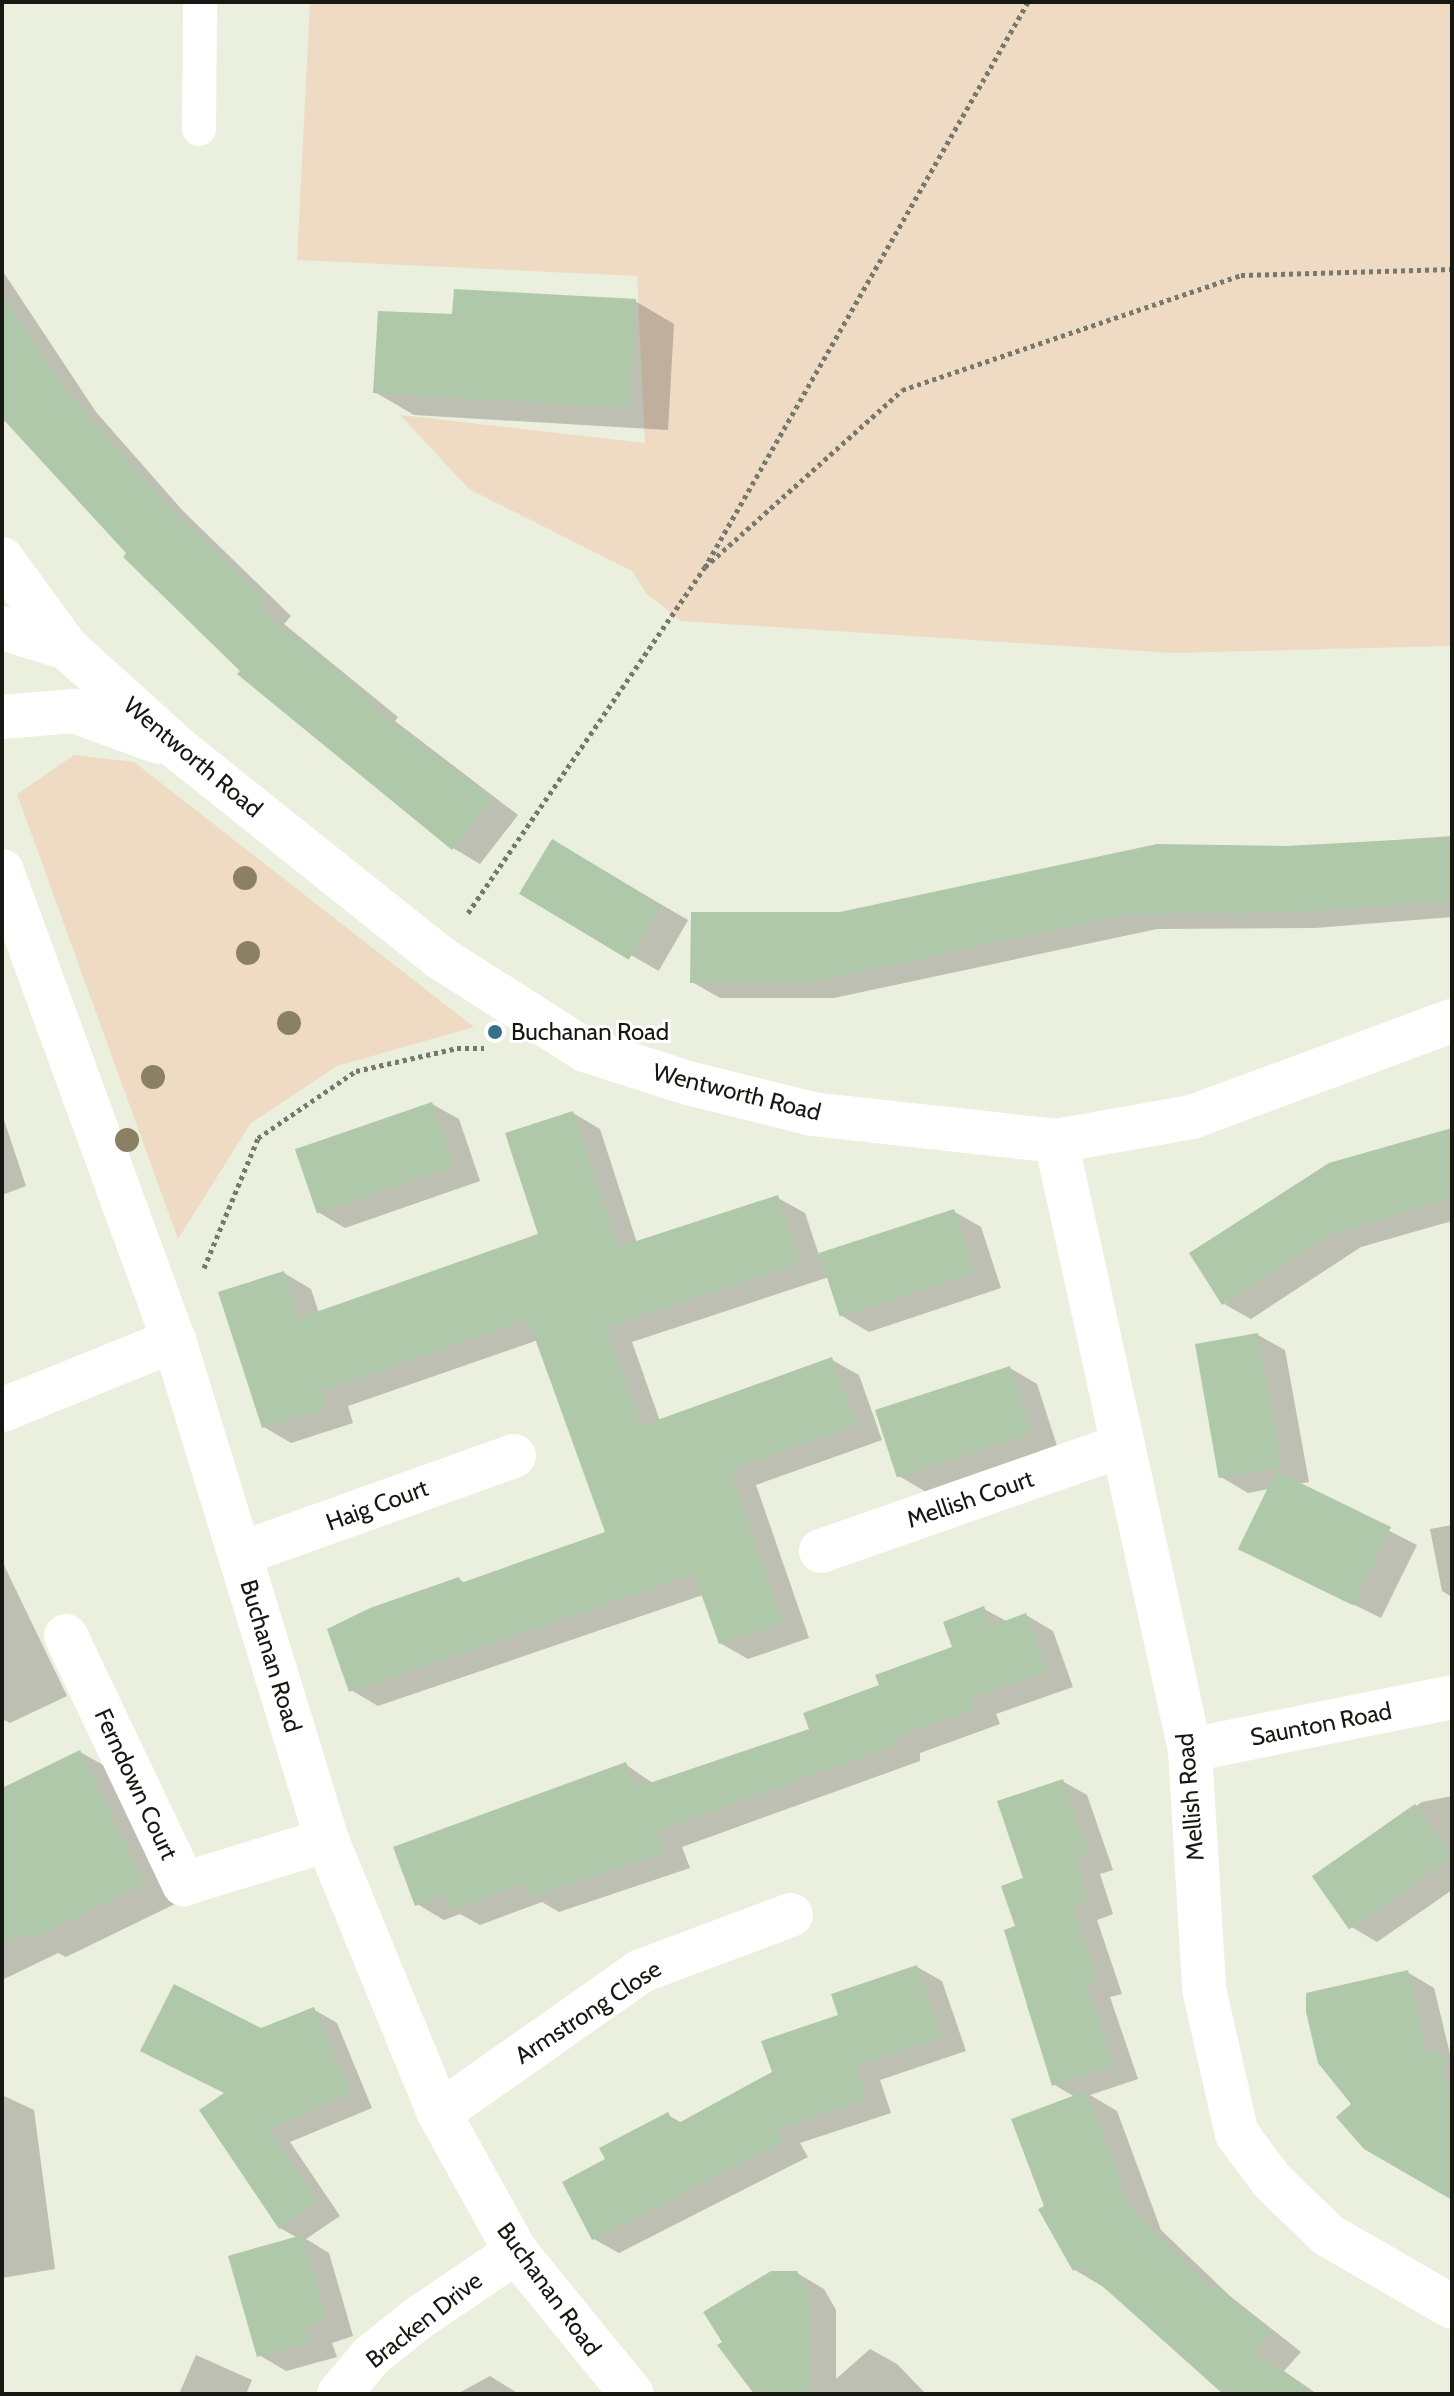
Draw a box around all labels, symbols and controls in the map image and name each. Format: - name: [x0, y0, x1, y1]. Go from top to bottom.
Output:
- street label: Wentworth Road: [118, 691, 268, 823]
- place label: Buchanan Road: [511, 1018, 669, 1046]
- marker: Buchanan Road: [486, 1023, 504, 1041]
- street label: Wentworth Road: [650, 1057, 824, 1127]
- street label: Mellish Court: [903, 1464, 1037, 1534]
- street label: Haig Court: [322, 1473, 432, 1537]
- street label: Buchanan Road: [234, 1576, 308, 1736]
- street label: Saunton Road: [1248, 1696, 1394, 1752]
- street label: Ferndown Court: [88, 1704, 184, 1864]
- street label: Mellish Road: [1170, 1732, 1210, 1862]
- street label: Armstrong Close: [510, 1954, 666, 2070]
- street label: Buchanan Road: [491, 2217, 607, 2361]
- street label: Bracken Drive: [360, 2266, 488, 2374]

